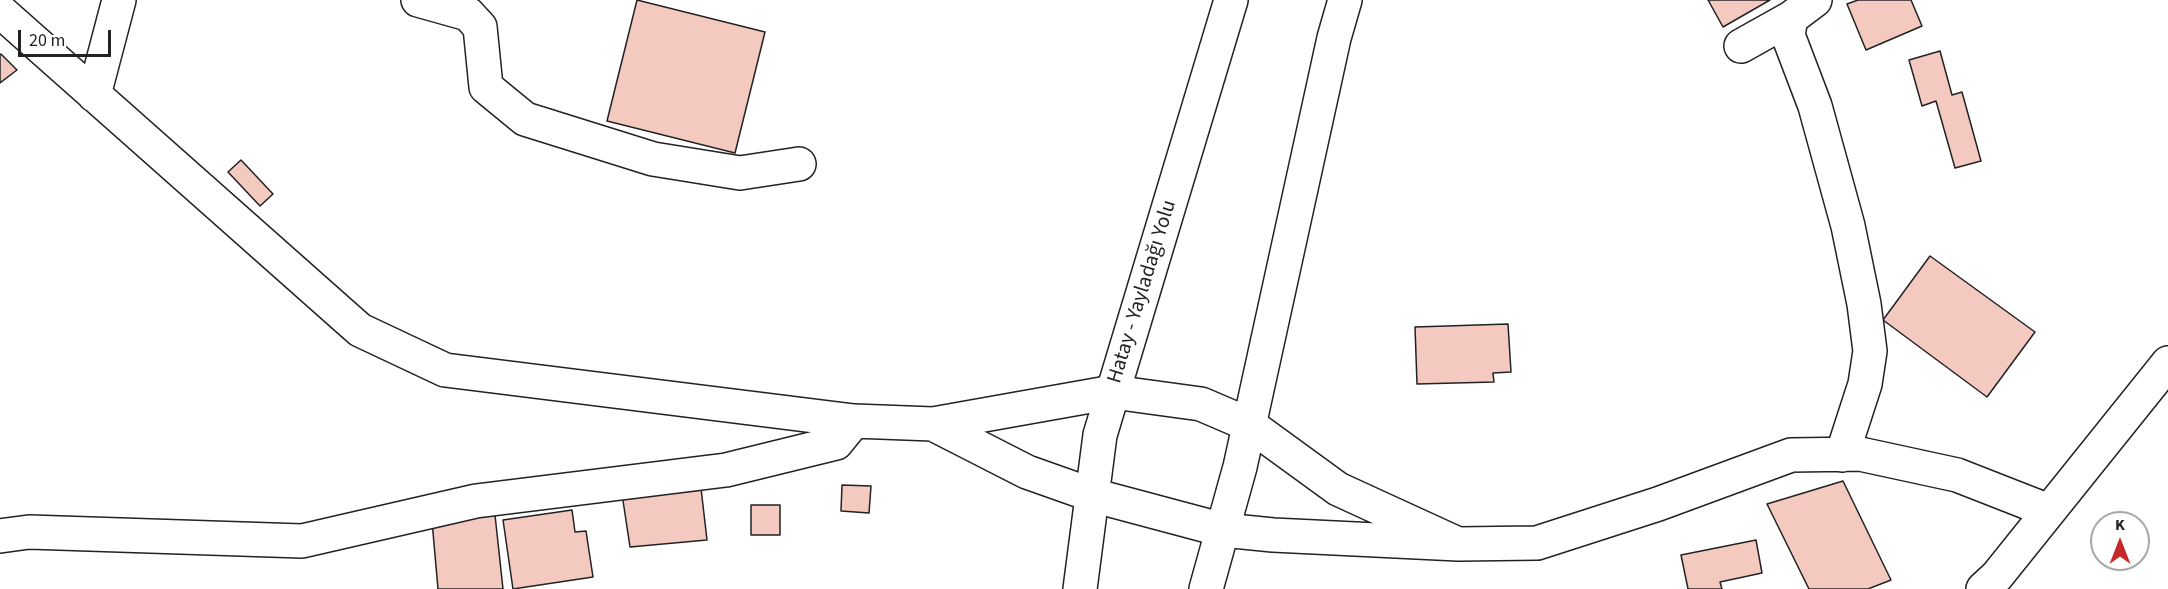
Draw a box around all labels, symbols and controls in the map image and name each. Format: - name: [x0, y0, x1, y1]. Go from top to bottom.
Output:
- scale bar: [21, 18, 114, 56]
- text: 20 m: [29, 28, 65, 53]
- street label: Hatay - Yayladağı Yolu: [1103, 197, 1183, 387]
- north arrow: [2090, 511, 2150, 571]
- text: K: [2115, 514, 2125, 536]

